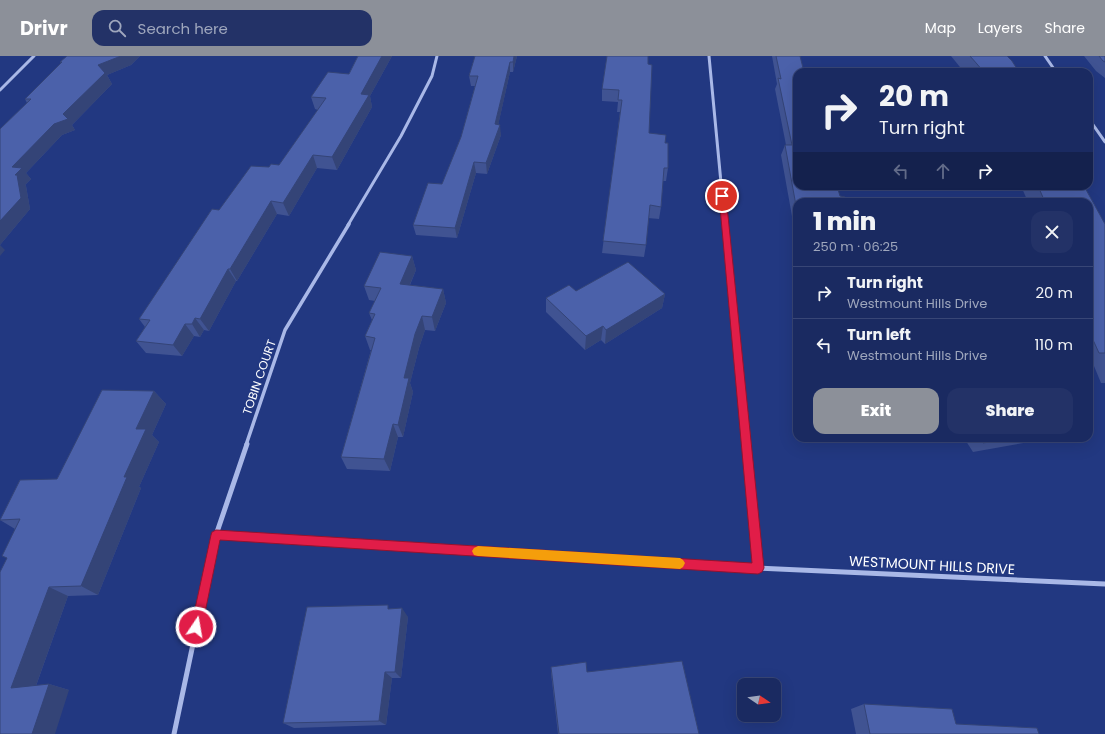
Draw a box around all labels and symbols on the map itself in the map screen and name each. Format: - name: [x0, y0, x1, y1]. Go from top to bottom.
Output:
- pin: [705, 179, 739, 213]
- street label: TOBIN COURT: [238, 337, 280, 417]
- street label: WESTMOUNT HILLS DRIVE: [849, 551, 1015, 579]
- position arrow: [175, 606, 217, 648]
- north arrow: [737, 678, 781, 722]

